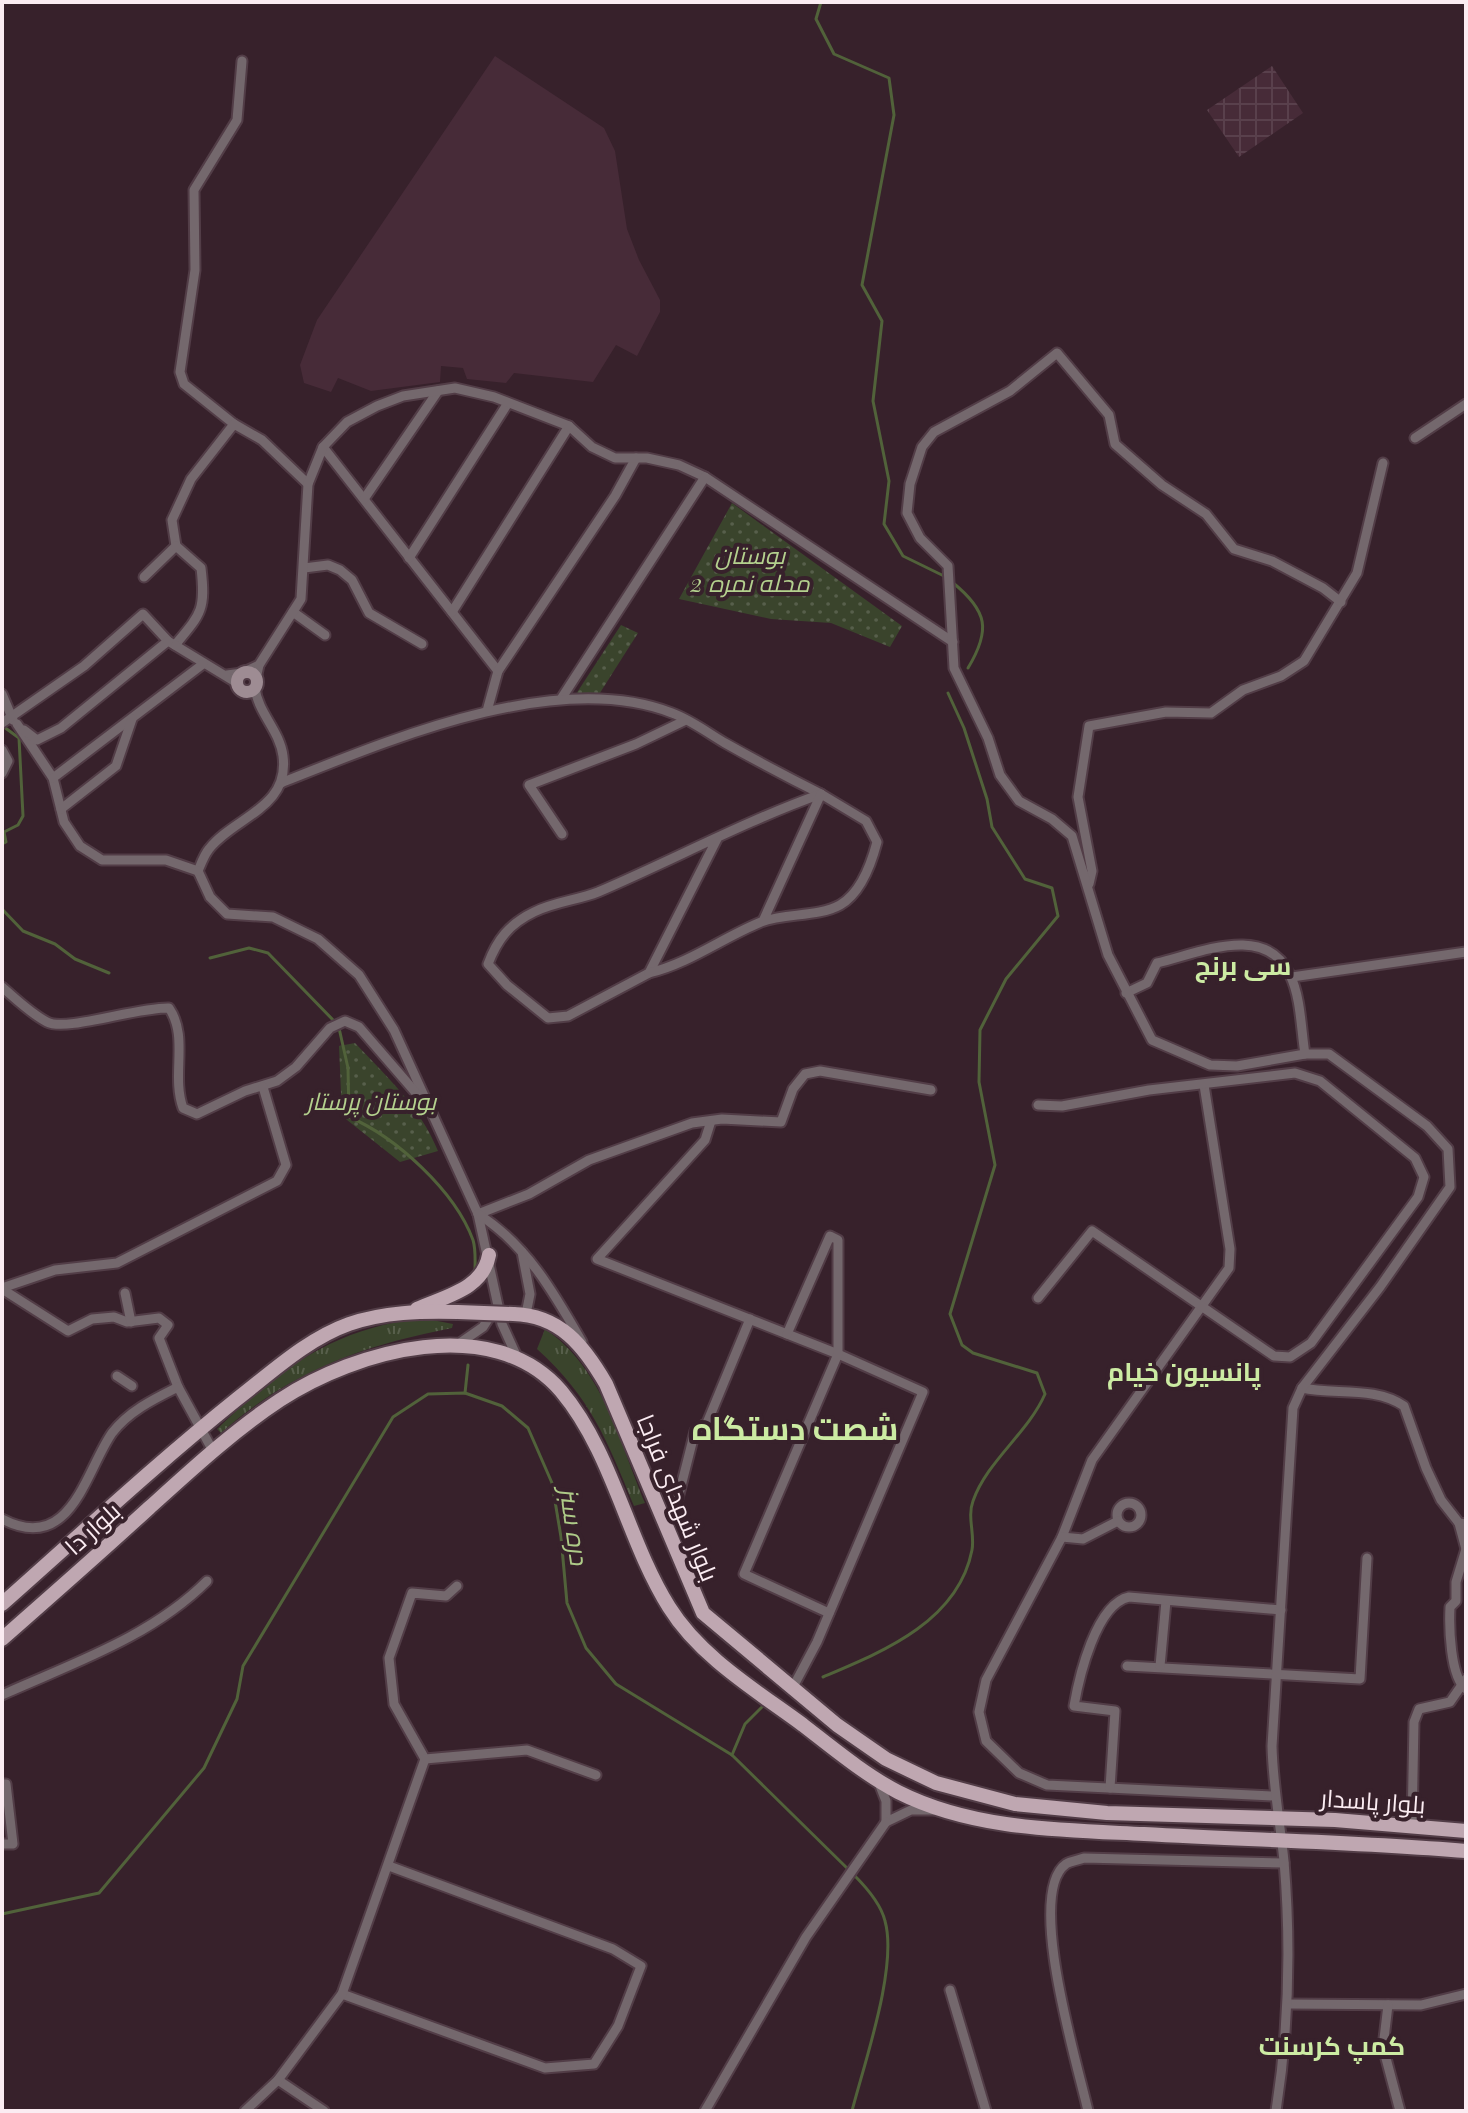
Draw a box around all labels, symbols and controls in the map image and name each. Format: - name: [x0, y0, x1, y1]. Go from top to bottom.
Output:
- park label: بوستان محله نمره 2: [689, 538, 810, 598]
- district label: سی برنج: [1195, 947, 1291, 983]
- park label: بوستان پرستار: [303, 1084, 438, 1118]
- district label: پانسیون خیام: [1107, 1353, 1261, 1390]
- district label: شصت دستگاه: [692, 1405, 898, 1448]
- street label: بلوار شهدای فراجا: [631, 1409, 727, 1586]
- water label: دره سبز: [552, 1482, 598, 1568]
- street label: بلوار دا: [57, 1494, 126, 1561]
- street label: بلوار پاسدار: [1317, 1780, 1427, 1822]
- district label: کمپ کرسنت: [1259, 2027, 1405, 2064]

